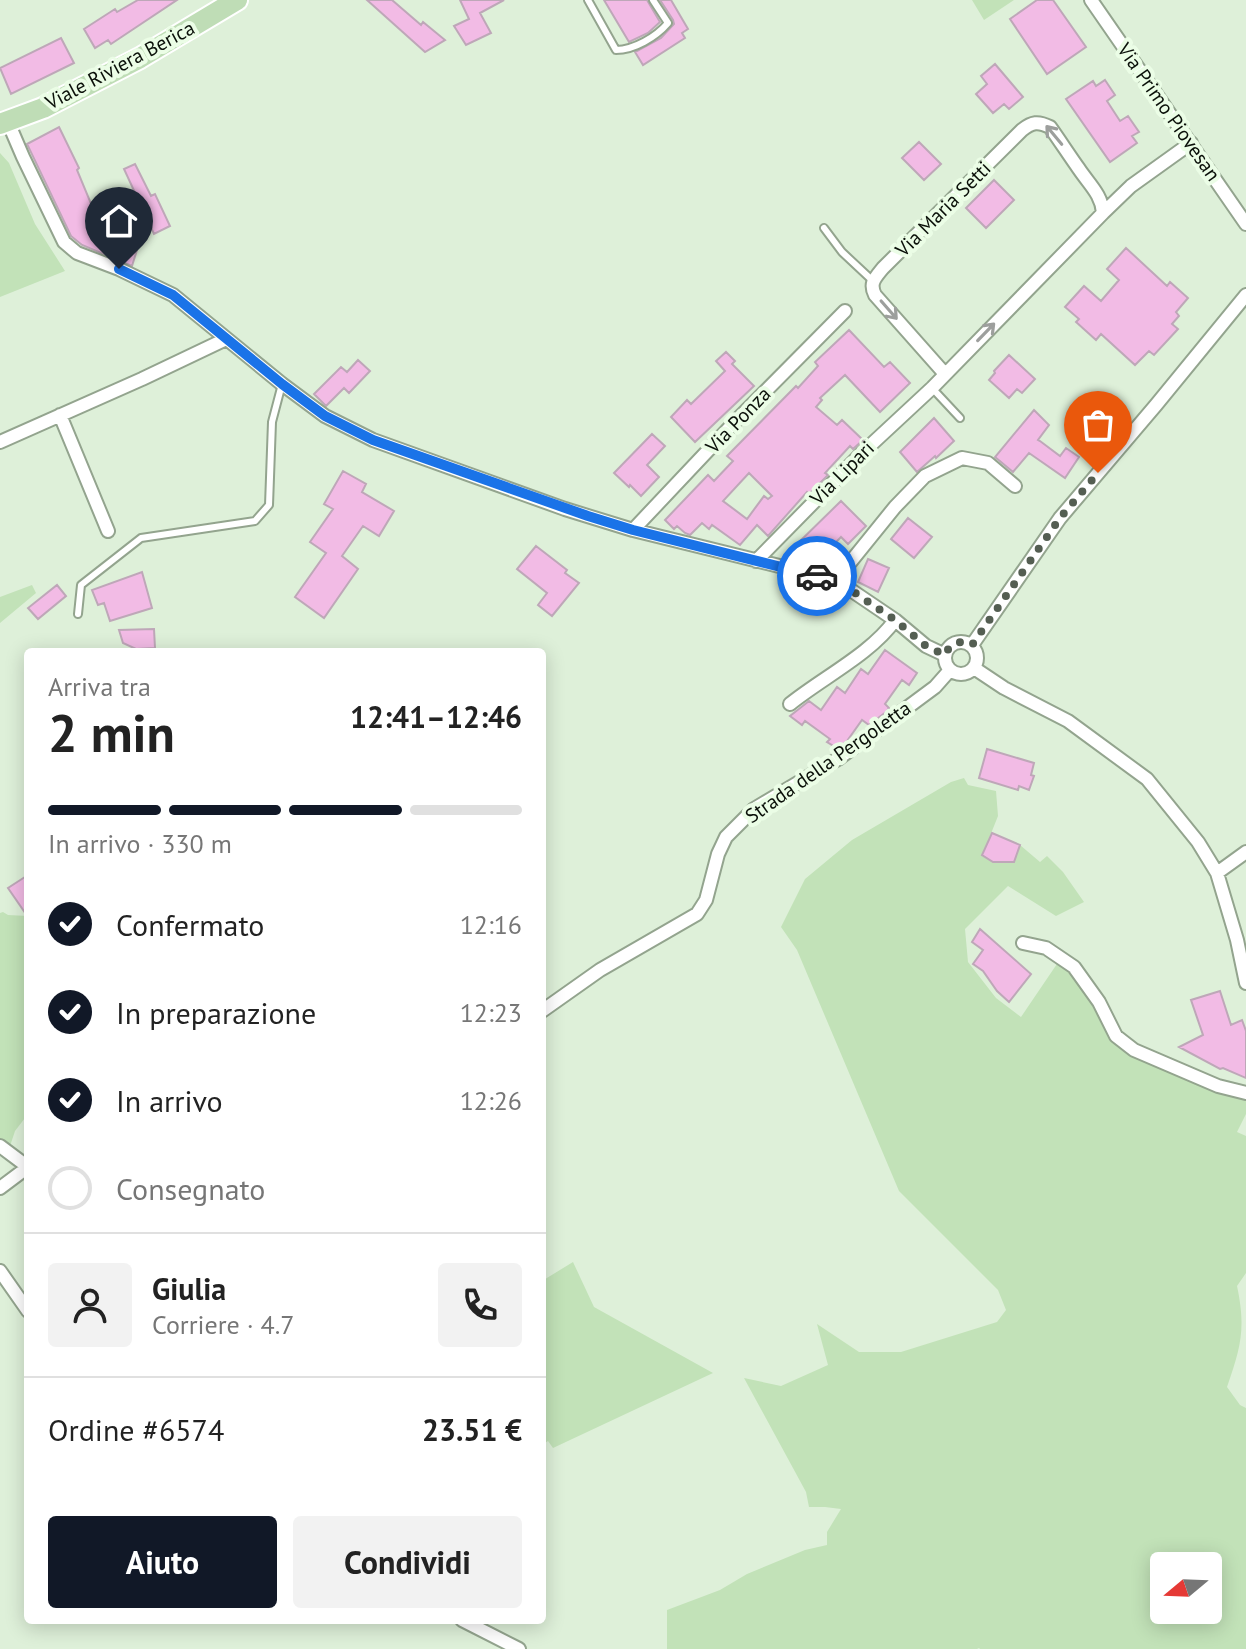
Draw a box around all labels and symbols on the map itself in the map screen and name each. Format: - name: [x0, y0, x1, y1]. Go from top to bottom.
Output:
- street label: Viale Riviera Berica: [40, 15, 199, 116]
- street label: Via Primo Piovesan: [1111, 37, 1226, 186]
- one-way arrow: [1046, 125, 1063, 146]
- street label: Via Maria Setti: [889, 156, 996, 263]
- pin: [85, 187, 153, 269]
- one-way arrow: [879, 300, 897, 320]
- one-way arrow: [976, 323, 995, 342]
- street label: Via Ponza: [699, 381, 776, 460]
- pin: [1064, 391, 1132, 473]
- street label: Via Lipari: [804, 435, 880, 511]
- courier: [777, 536, 857, 616]
- street label: Strada della Pergoletta: [740, 695, 916, 829]
- north arrow: [1150, 1552, 1222, 1624]

